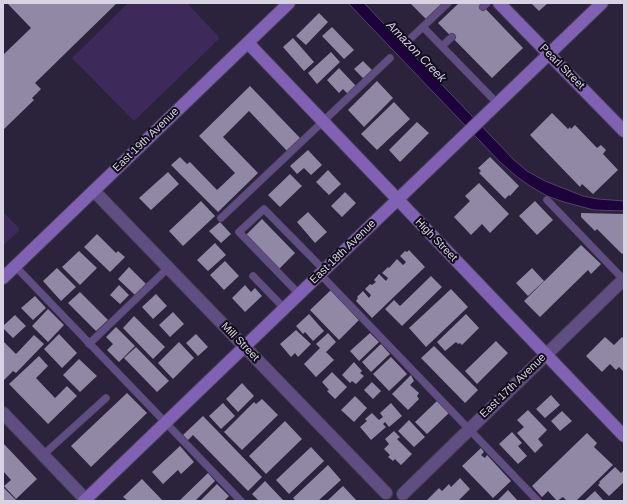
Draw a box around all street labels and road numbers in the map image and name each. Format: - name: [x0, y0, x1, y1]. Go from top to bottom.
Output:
- street label: Pearl Street: [537, 42, 587, 92]
- street label: East 19th Avenue: [110, 105, 182, 175]
- street label: High Street: [412, 216, 460, 264]
- street label: East 18th Avenue: [307, 217, 379, 287]
- street label: Mill Street: [218, 320, 262, 364]
- street label: East 17th Avenue: [477, 351, 549, 421]

